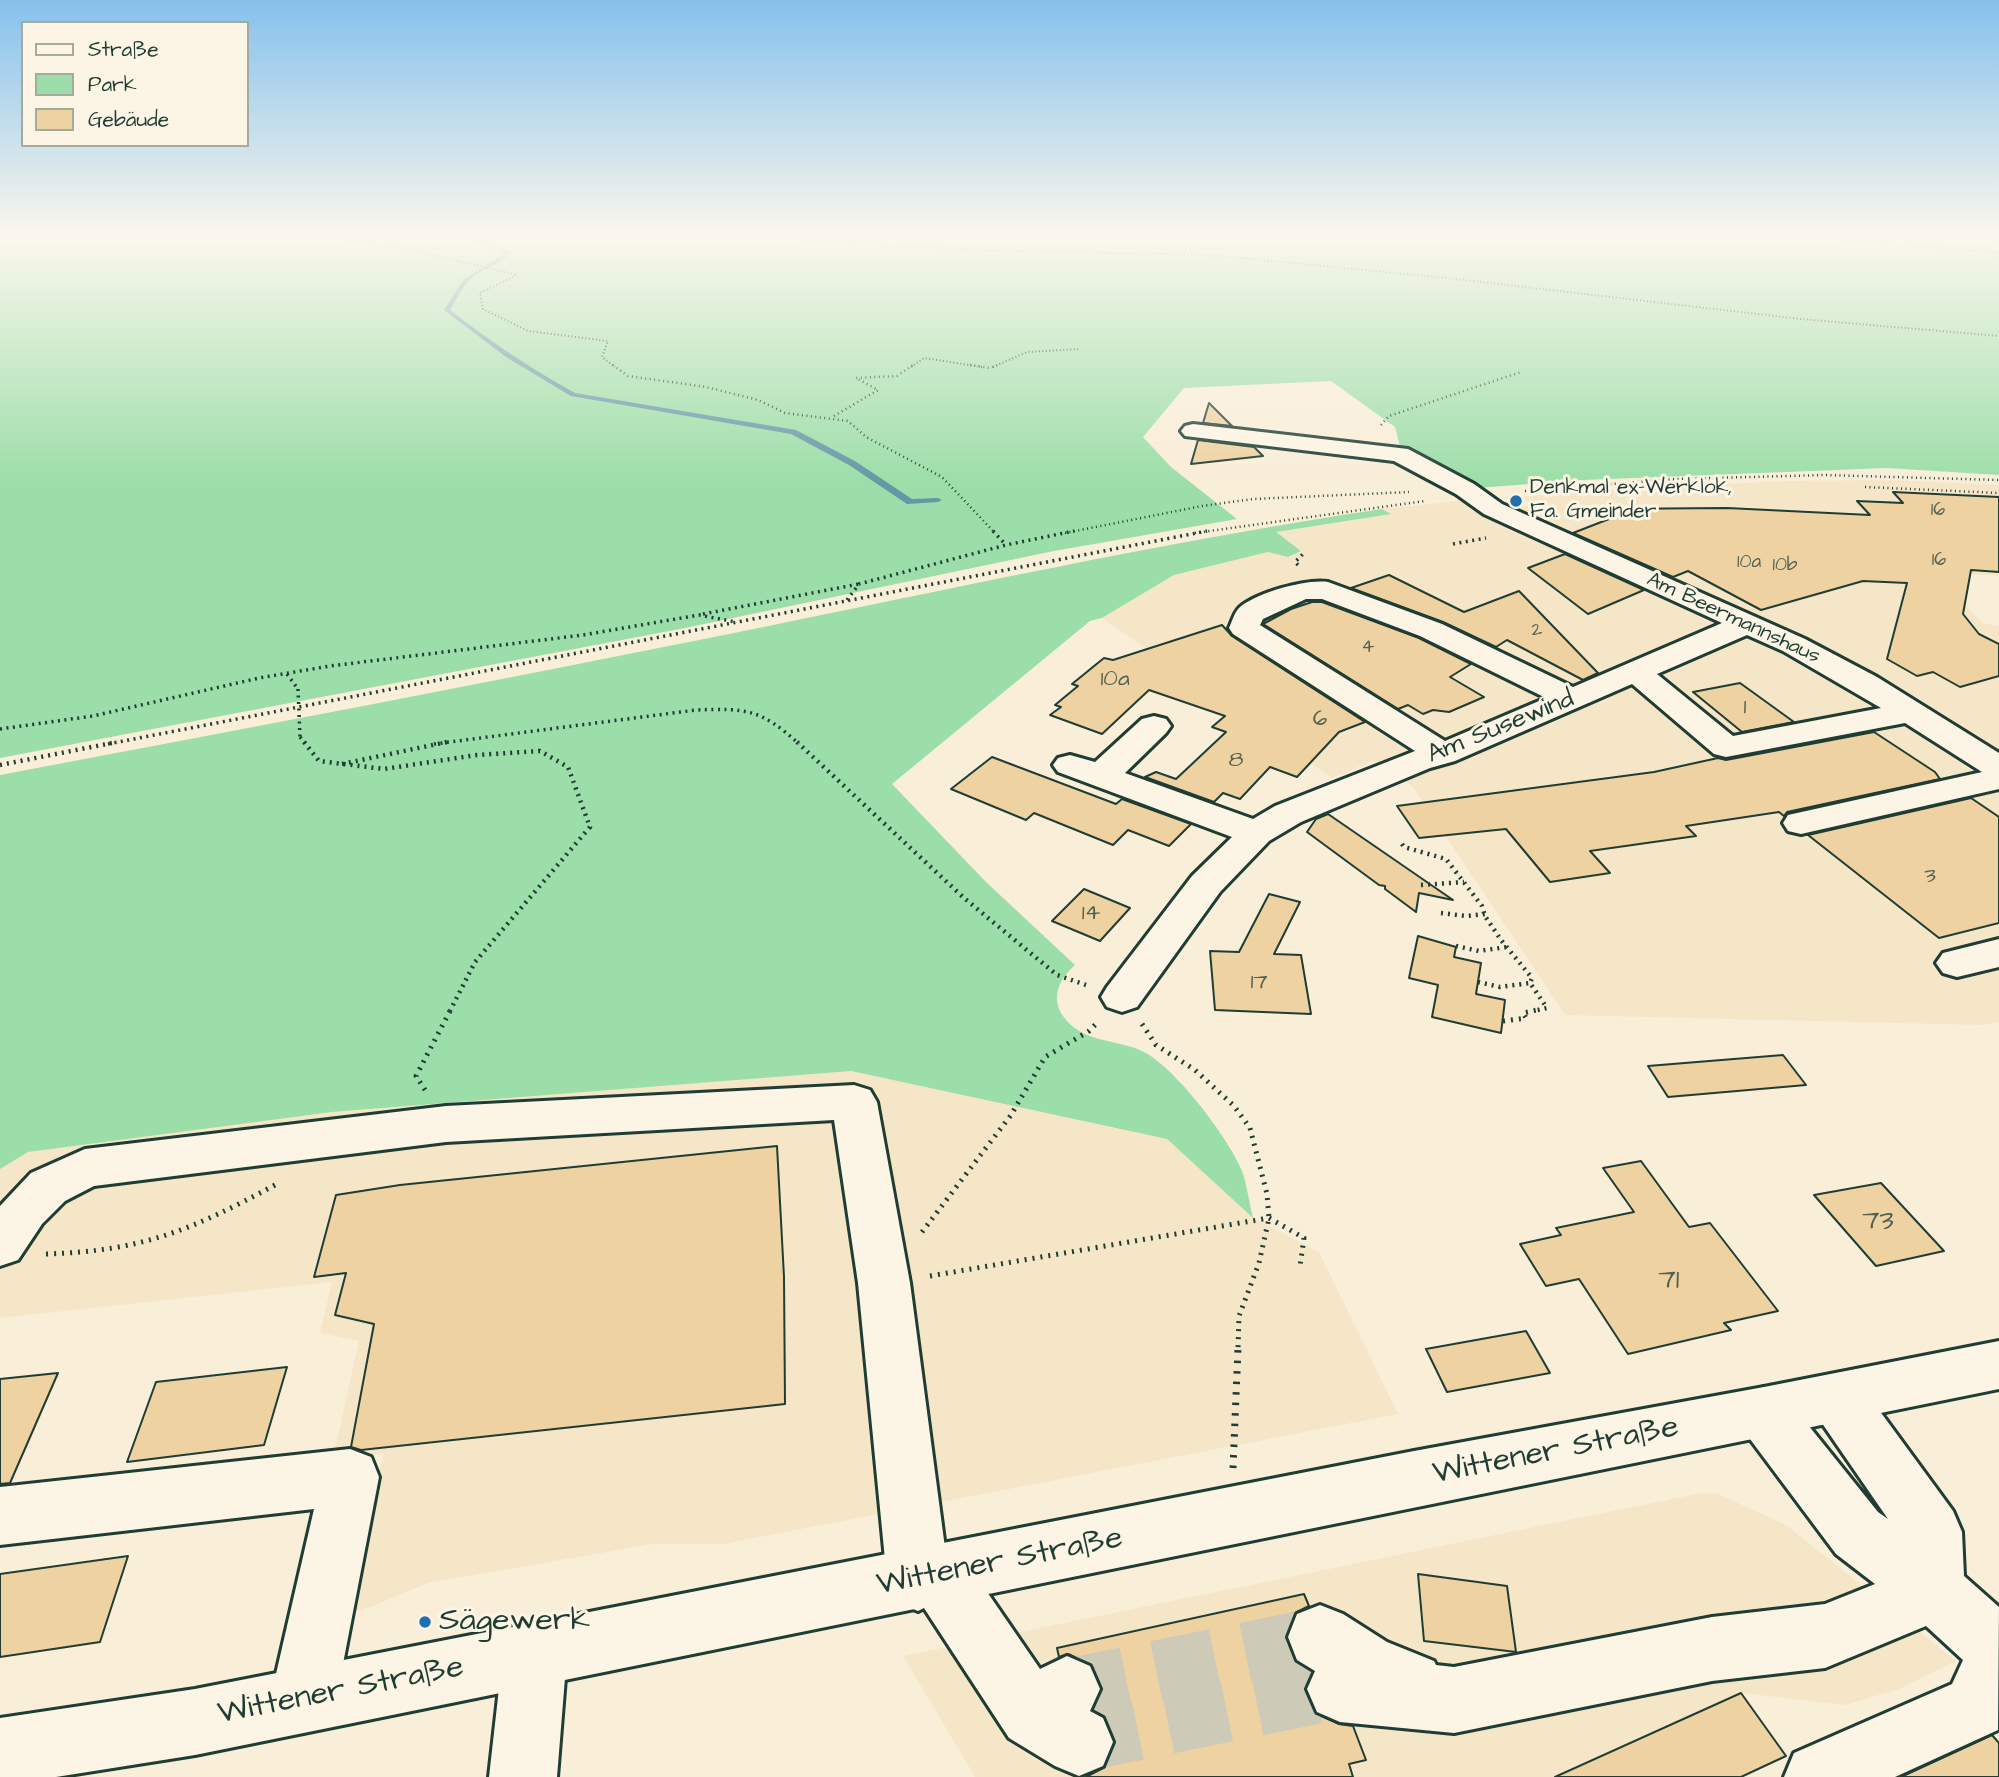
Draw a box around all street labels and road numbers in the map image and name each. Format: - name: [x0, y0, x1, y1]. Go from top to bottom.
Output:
- street label: Am Beermannshaus: [1642, 568, 1824, 670]
- street label: Am Susewind: [1423, 684, 1579, 772]
- street label: Wittener Straße: [1430, 1409, 1682, 1495]
- street label: Wittener Straße: [874, 1520, 1126, 1606]
- street label: Wittener Straße: [215, 1649, 467, 1735]

